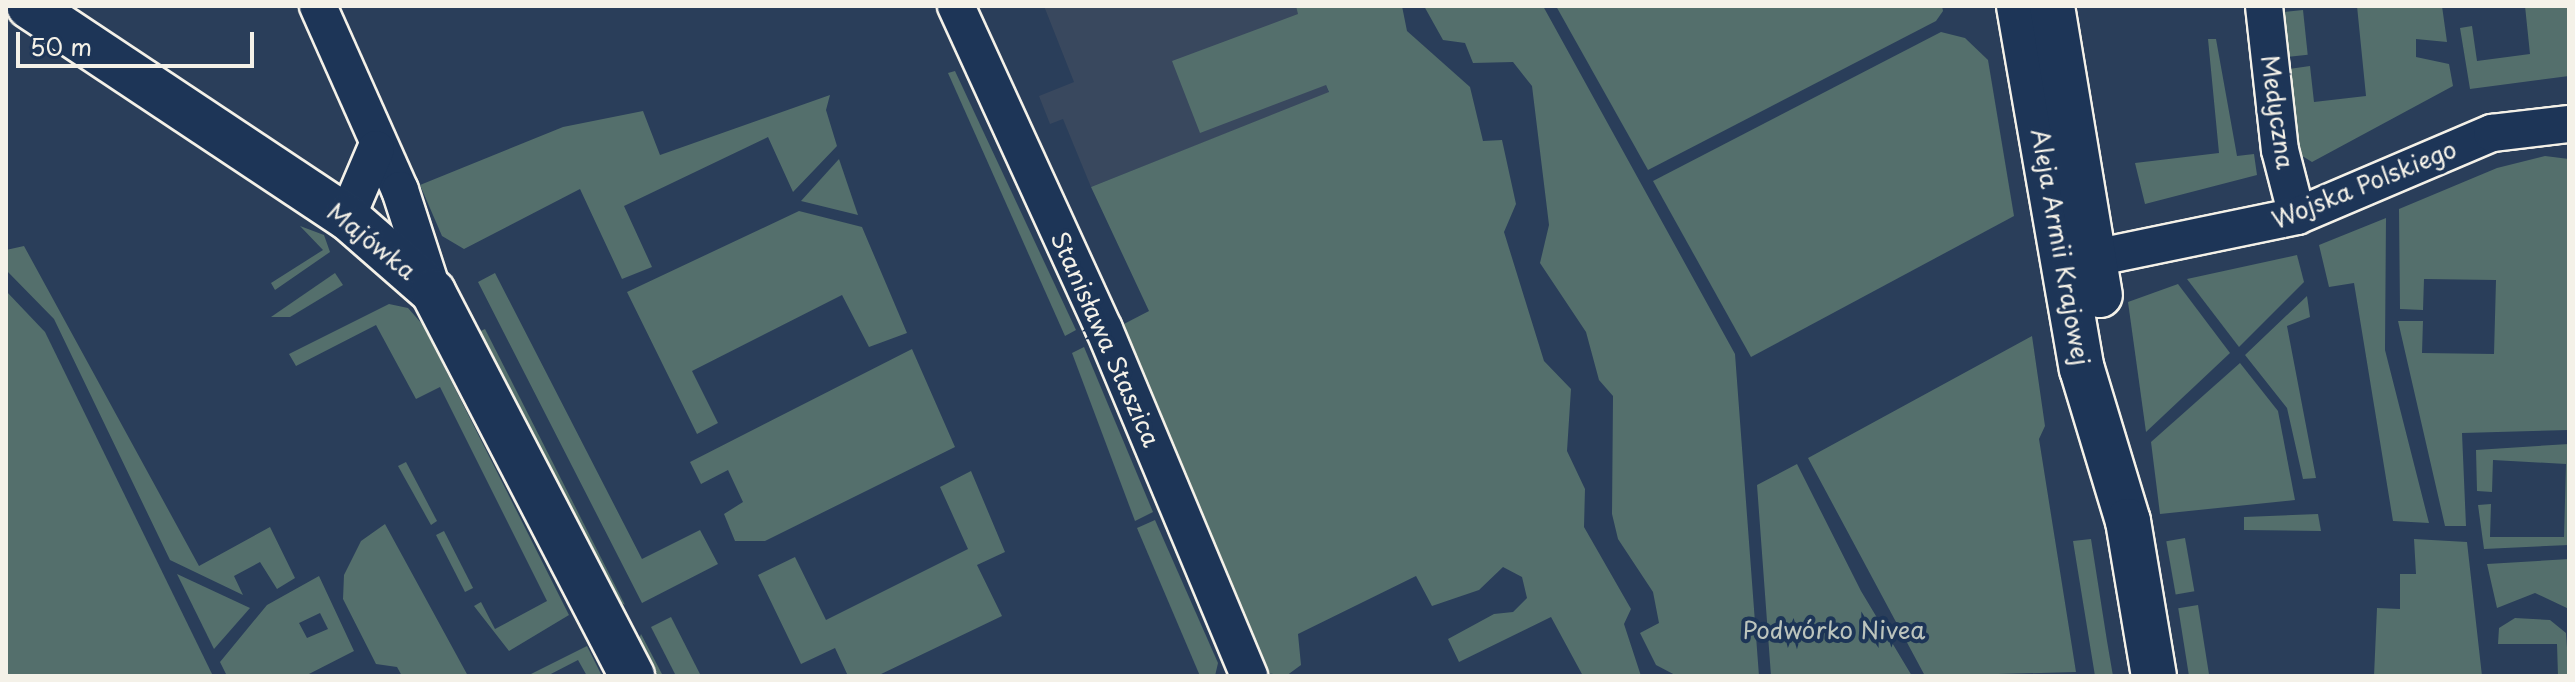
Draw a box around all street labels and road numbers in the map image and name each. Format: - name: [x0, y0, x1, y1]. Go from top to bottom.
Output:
- street label: Medyczna: [2256, 53, 2300, 171]
- street label: Aleja Armii Krajowej: [2026, 127, 2096, 367]
- street label: Wojska Polskiego: [2267, 134, 2461, 234]
- street label: Majówka: [322, 197, 422, 285]
- street label: Stanisława Staszica: [1046, 227, 1166, 451]

